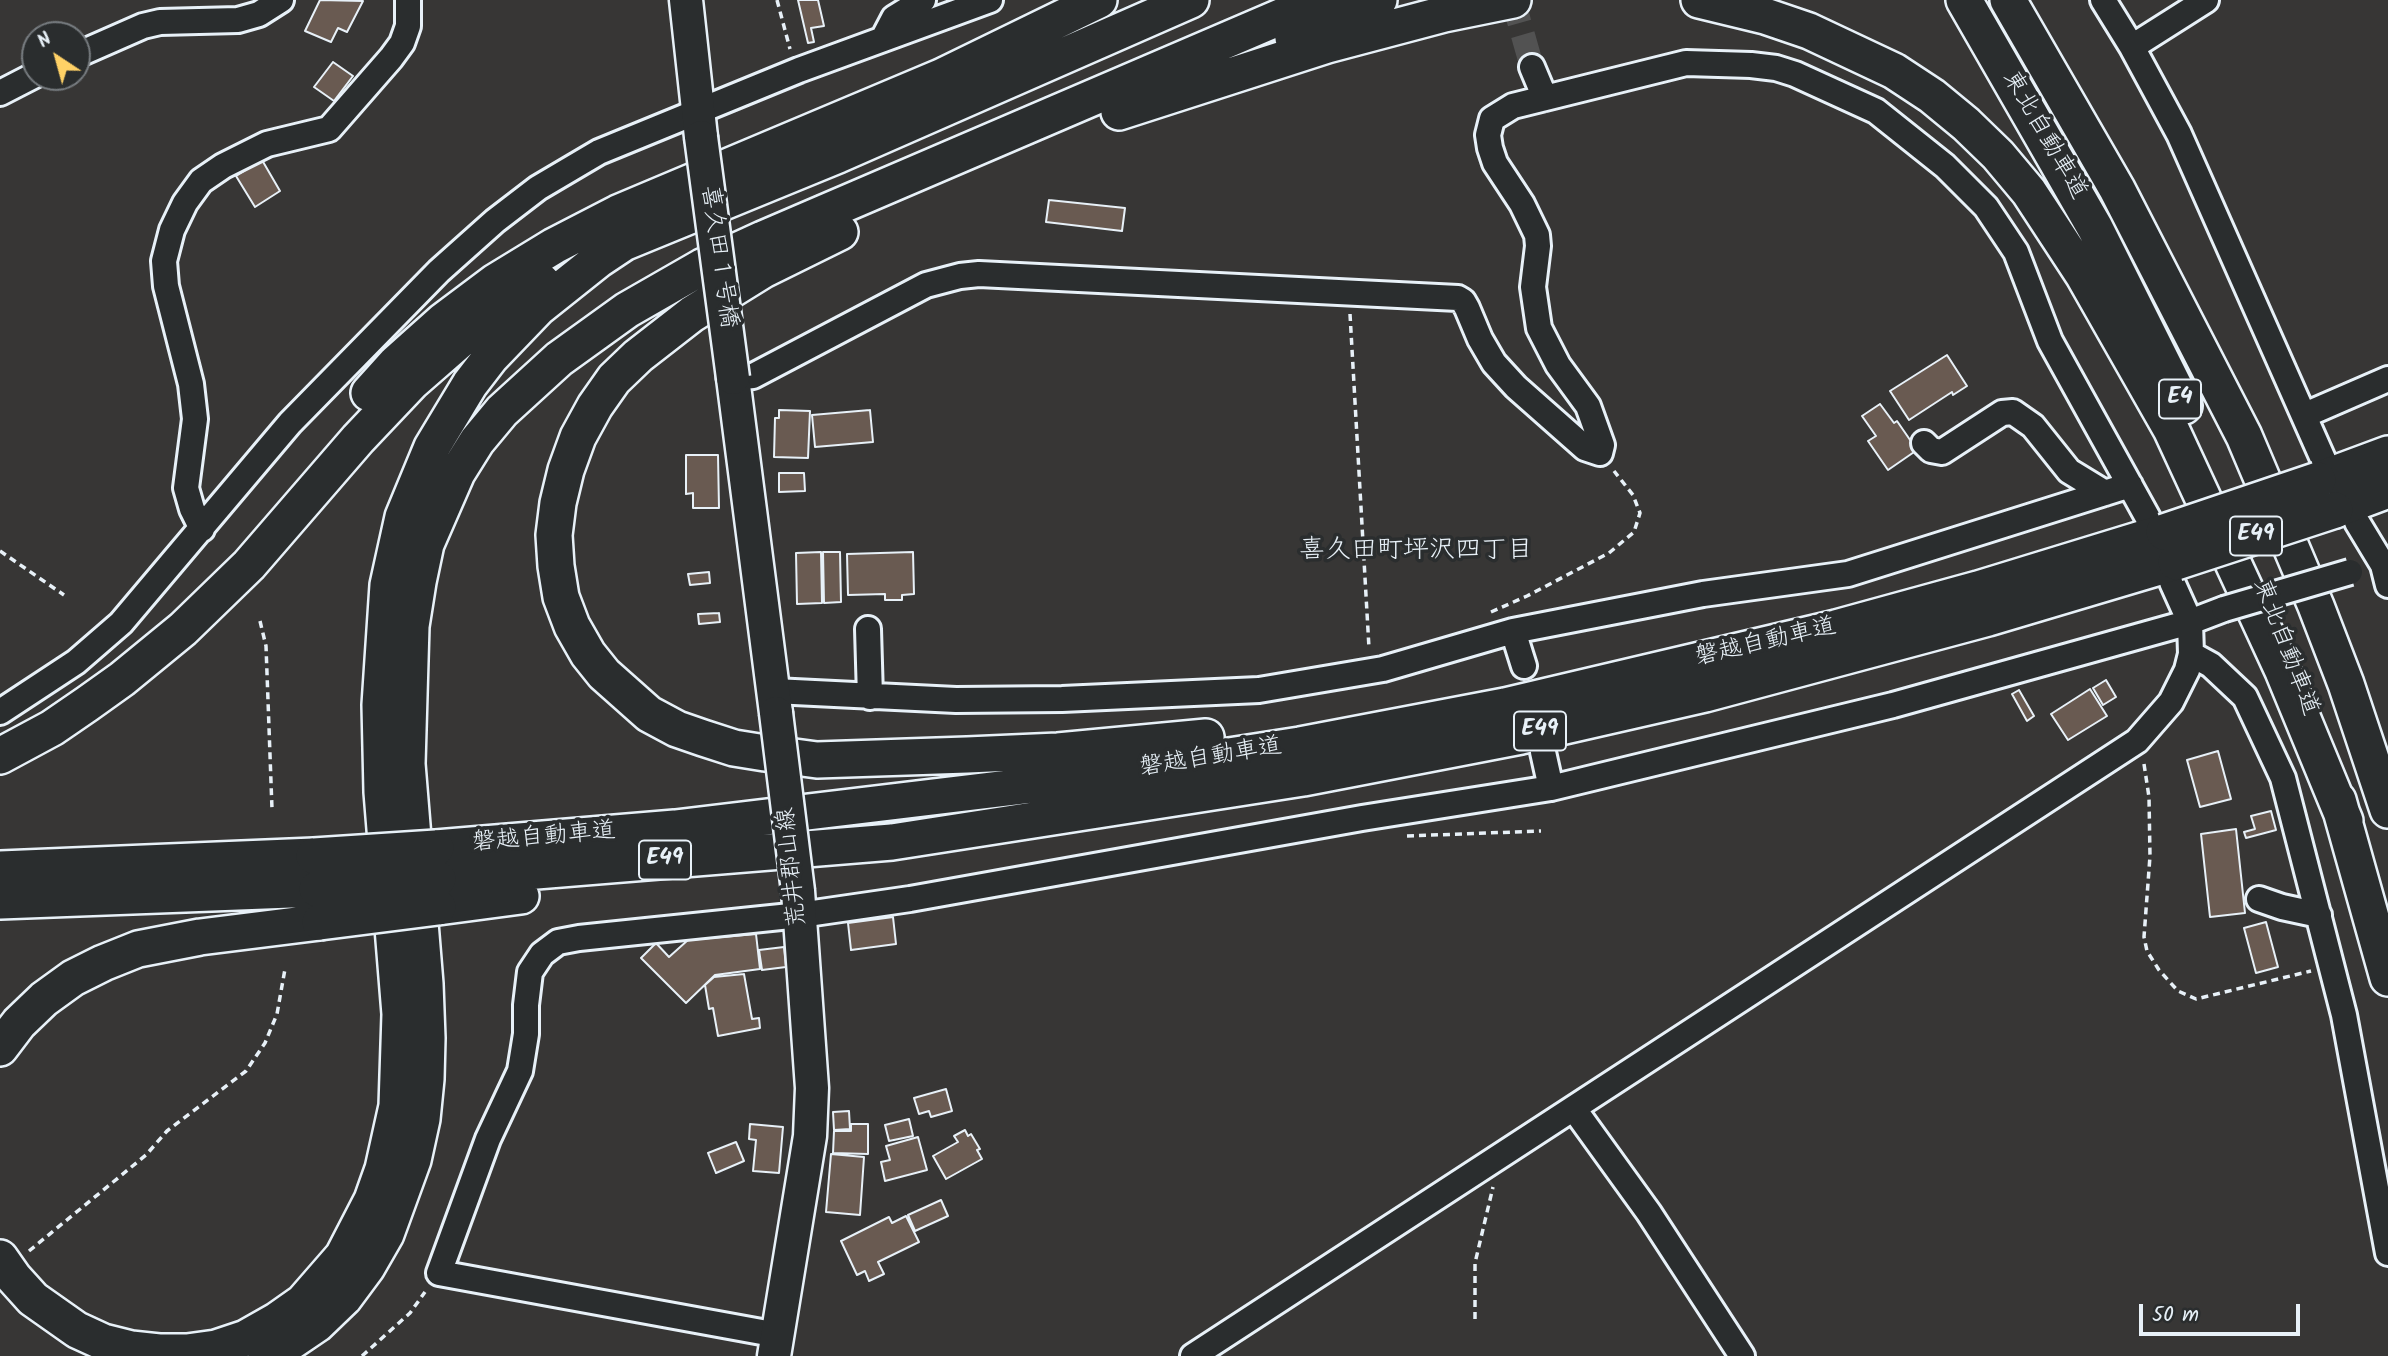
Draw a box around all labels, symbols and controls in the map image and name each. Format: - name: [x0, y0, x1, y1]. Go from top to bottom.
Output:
- north arrow: [21, 21, 91, 91]
- text: N: [31, 25, 59, 56]
- street label: 東北自動車道: [1995, 66, 2091, 206]
- street label: 喜久田１号橋: [693, 184, 741, 330]
- road number: E4: [2159, 380, 2201, 418]
- road number: E49: [2230, 516, 2282, 556]
- district label: 喜久田町坪沢四丁目: [1299, 537, 1533, 569]
- street label: 東北自動車道: [2245, 576, 2323, 720]
- street label: 磐越自動車道: [1693, 614, 1839, 674]
- road number: E49: [1514, 712, 1566, 750]
- street label: 磐越自動車道: [1138, 734, 1284, 784]
- street label: 荒井郡山線: [773, 806, 815, 928]
- street label: 磐越自動車道: [471, 818, 617, 860]
- road number: E49: [639, 840, 691, 880]
- scale bar: [2143, 1290, 2304, 1334]
- text: 50 m: [2152, 1299, 2199, 1332]

